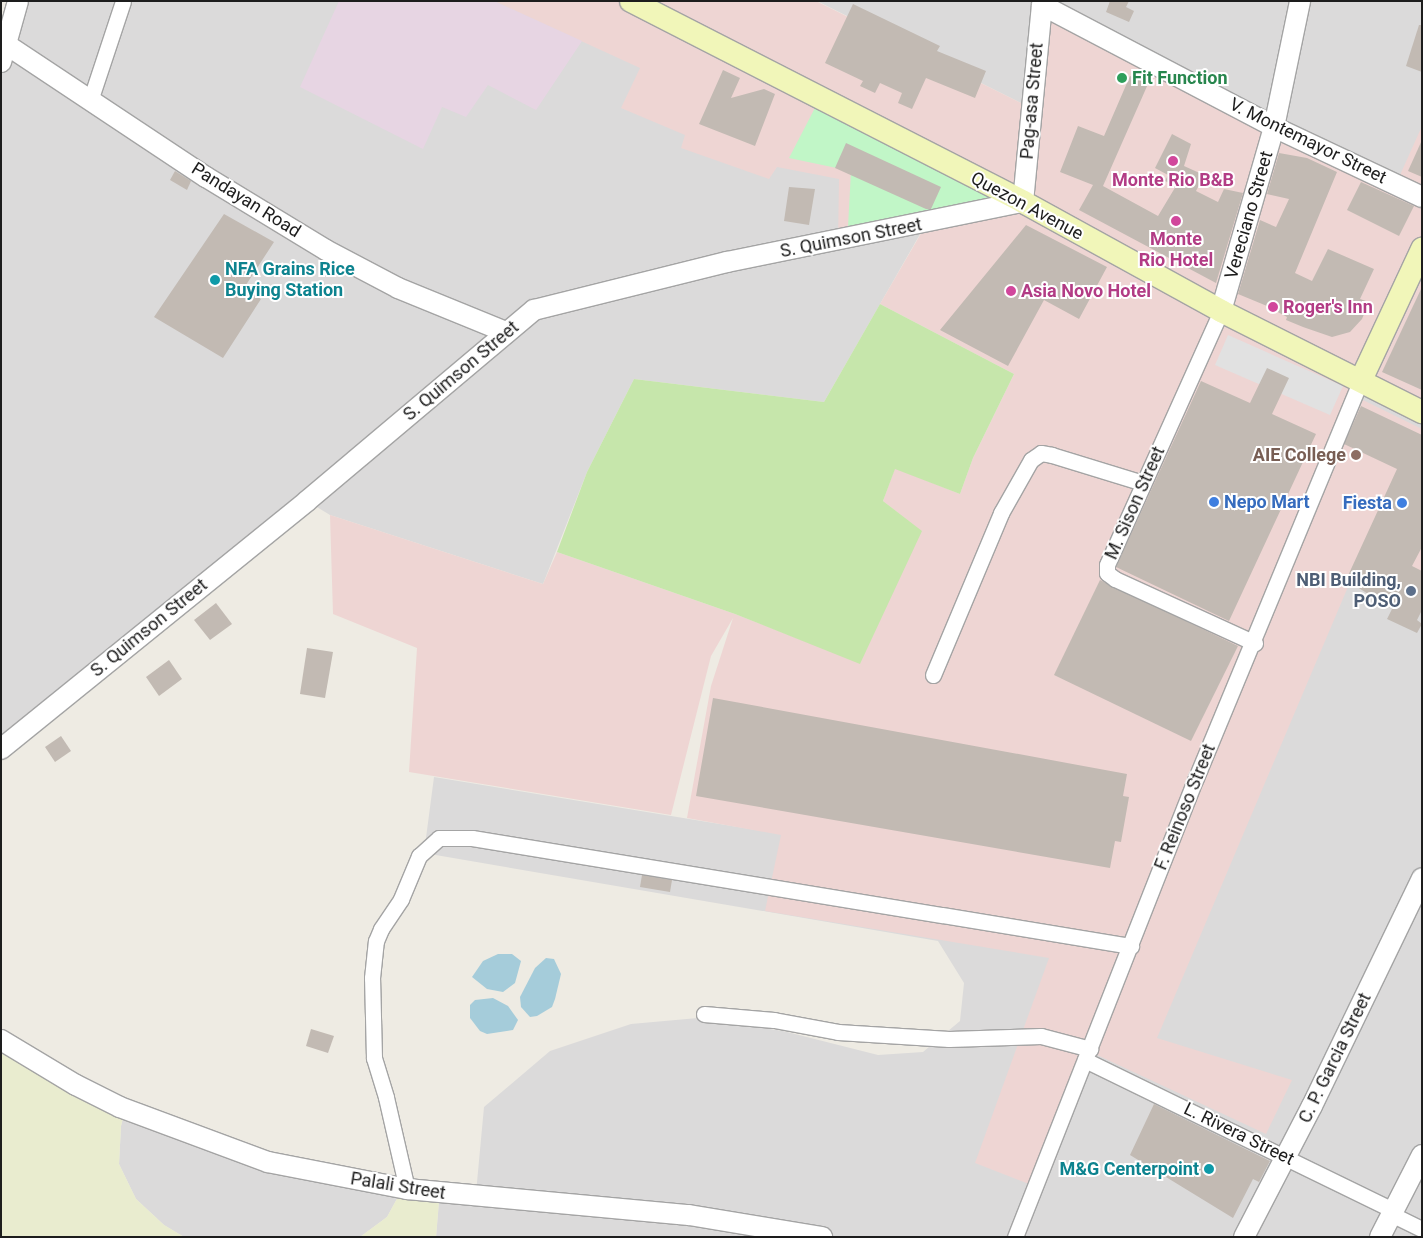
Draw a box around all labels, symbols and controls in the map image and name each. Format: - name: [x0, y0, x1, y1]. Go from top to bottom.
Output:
- street label: Pag-asa Street: [1016, 42, 1048, 160]
- place label: Fit Function: [1132, 67, 1228, 89]
- marker: Fit Function: [1116, 72, 1128, 84]
- street label: V. Montemayor Street: [1226, 94, 1390, 188]
- street label: Vereciano Street: [1220, 149, 1278, 281]
- marker: Monte Rio B&B: [1167, 155, 1179, 167]
- street label: Pandayan Road: [187, 158, 305, 242]
- street label: Quezon Avenue: [967, 167, 1087, 245]
- place label: Monte Rio B&B: [1112, 169, 1234, 191]
- street label: S. Quimson Street: [778, 214, 924, 262]
- marker: Monte Rio Hotel: [1170, 215, 1182, 227]
- place label: Monte Rio Hotel: [1139, 229, 1213, 272]
- place label: NFA Grains Rice Buying Station: [225, 259, 355, 302]
- marker: NFA Grains Rice Buying Station: [209, 274, 221, 286]
- place label: Asia Novo Hotel: [1021, 280, 1151, 302]
- marker: Asia Novo Hotel: [1005, 285, 1017, 297]
- place label: Roger's Inn: [1283, 296, 1373, 318]
- marker: Roger's Inn: [1267, 301, 1279, 313]
- street label: S. Quimson Street: [399, 317, 523, 425]
- street label: M. Sison Street: [1100, 443, 1170, 563]
- place label: AIE College: [1253, 444, 1346, 466]
- marker: AIE College: [1350, 449, 1362, 461]
- place label: Nepo Mart: [1224, 491, 1310, 513]
- place label: Fiesta: [1343, 492, 1392, 514]
- marker: Nepo Mart: [1208, 496, 1220, 508]
- marker: Fiesta: [1396, 497, 1408, 509]
- place label: NBI Building, POSO: [1296, 570, 1401, 612]
- street label: S. Quimson Street: [86, 574, 212, 682]
- marker: NBI Building, POSO: [1405, 585, 1417, 597]
- street label: F. Reinoso Street: [1150, 741, 1220, 873]
- street label: C. P. Garcia Street: [1294, 989, 1376, 1127]
- street label: L. Rivera Street: [1180, 1098, 1298, 1170]
- place label: M&G Centerpoint: [1059, 1158, 1199, 1180]
- marker: M&G Centerpoint: [1203, 1163, 1215, 1175]
- street label: Palali Street: [349, 1168, 447, 1204]

